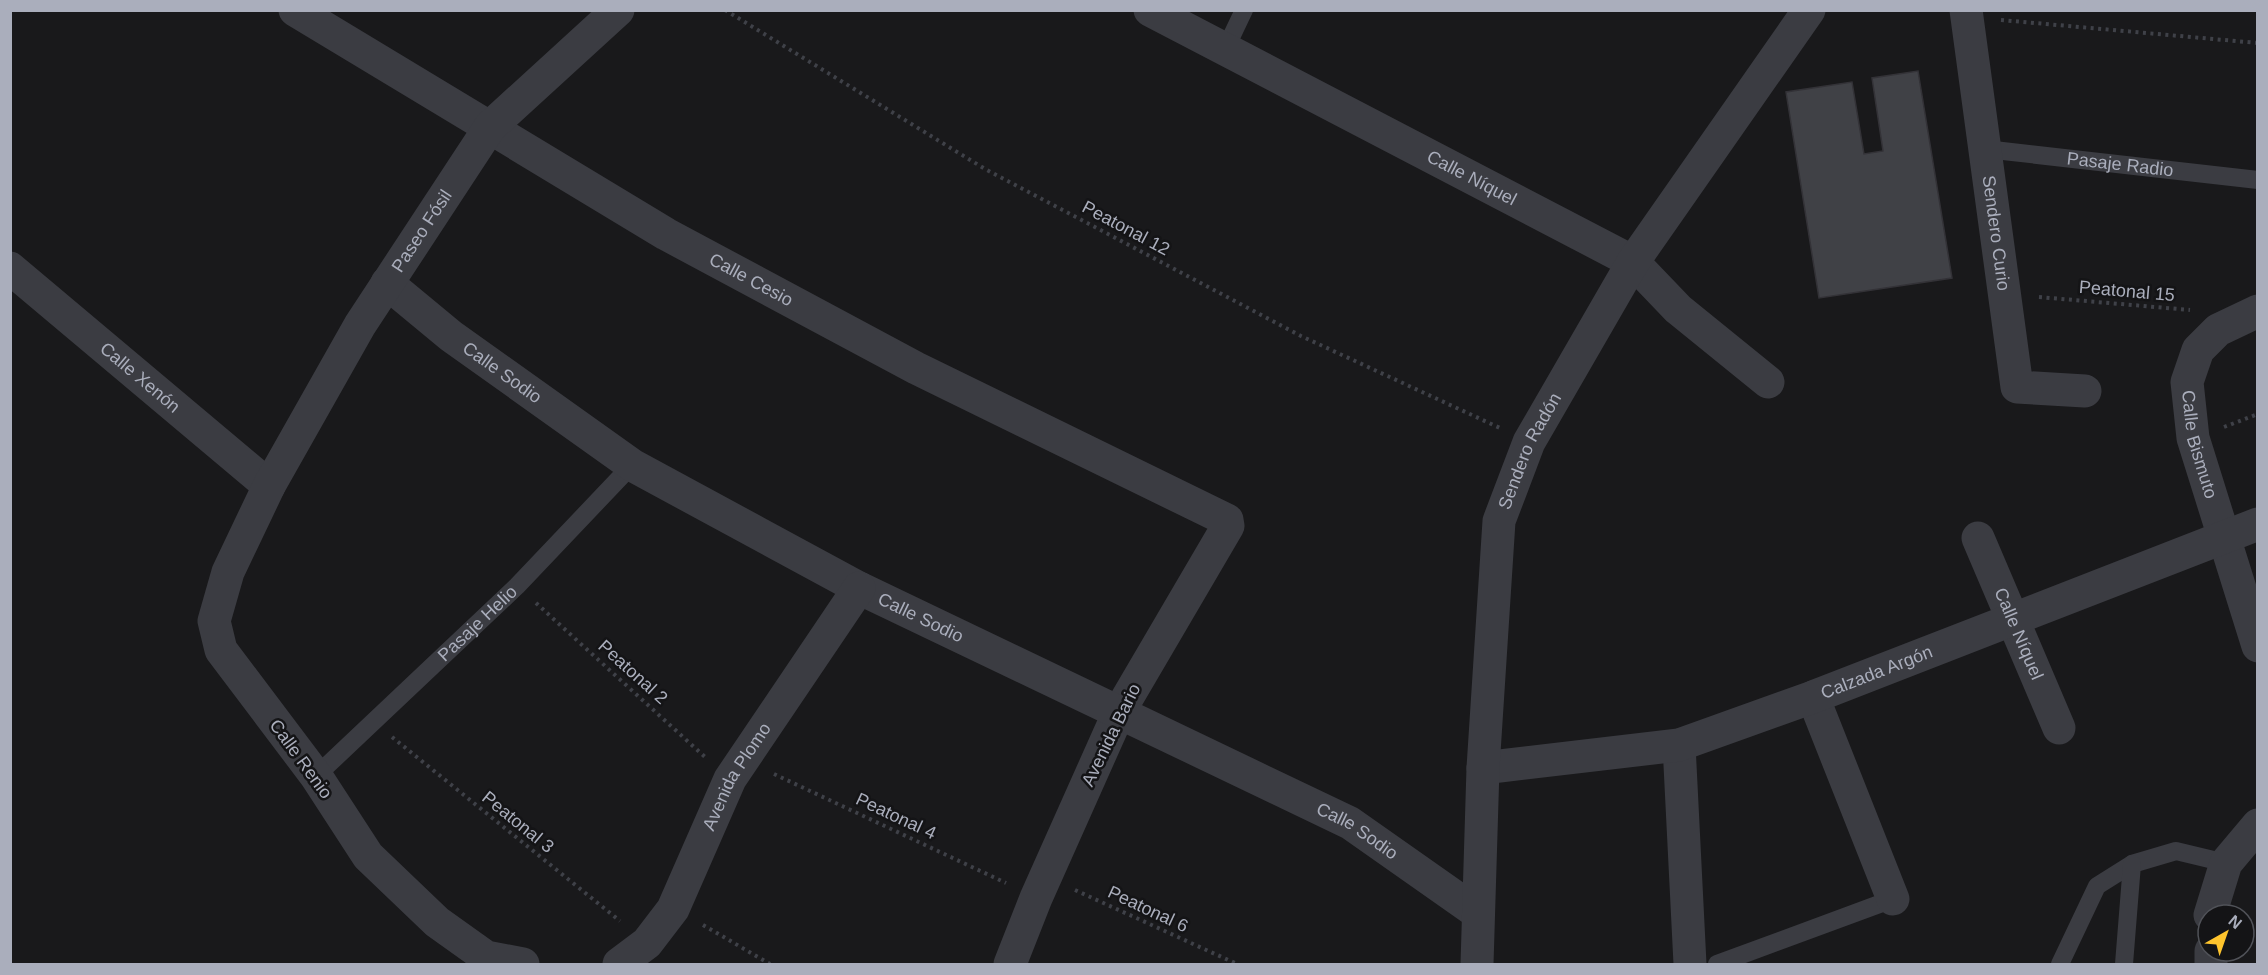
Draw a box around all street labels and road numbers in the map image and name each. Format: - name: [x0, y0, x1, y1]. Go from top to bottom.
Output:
- street label: Calle Níquel: [1424, 146, 1520, 209]
- street label: Pasaje Radio: [2066, 148, 2174, 180]
- street label: Sendero Curio: [1978, 174, 2014, 292]
- street label: Paseo Fósil: [388, 186, 456, 276]
- street label: Peatonal 12: [1079, 197, 1173, 259]
- street label: Calle Cesio: [706, 249, 796, 310]
- street label: Peatonal 15: [2078, 277, 2176, 305]
- street label: Calle Xenón: [96, 338, 184, 417]
- street label: Calle Sodio: [459, 338, 546, 407]
- street label: Sendero Radón: [1494, 389, 1565, 512]
- street label: Calle Bismuto: [2178, 389, 2221, 501]
- street label: Pasaje Helio: [434, 582, 521, 665]
- street label: Calle Níquel: [1990, 585, 2047, 683]
- street label: Calle Sodio: [875, 589, 967, 646]
- street label: Peatonal 2: [594, 636, 672, 708]
- street label: Calzada Argón: [1818, 642, 1935, 703]
- street label: Avenida Bario: [1078, 680, 1144, 790]
- street label: Calle Renio: [266, 715, 336, 803]
- street label: Avenida Plomo: [699, 719, 775, 834]
- street label: Peatonal 3: [478, 787, 558, 857]
- street label: Peatonal 4: [853, 789, 939, 843]
- street label: Calle Sodio: [1313, 798, 1402, 863]
- street label: Peatonal 6: [1105, 882, 1191, 936]

